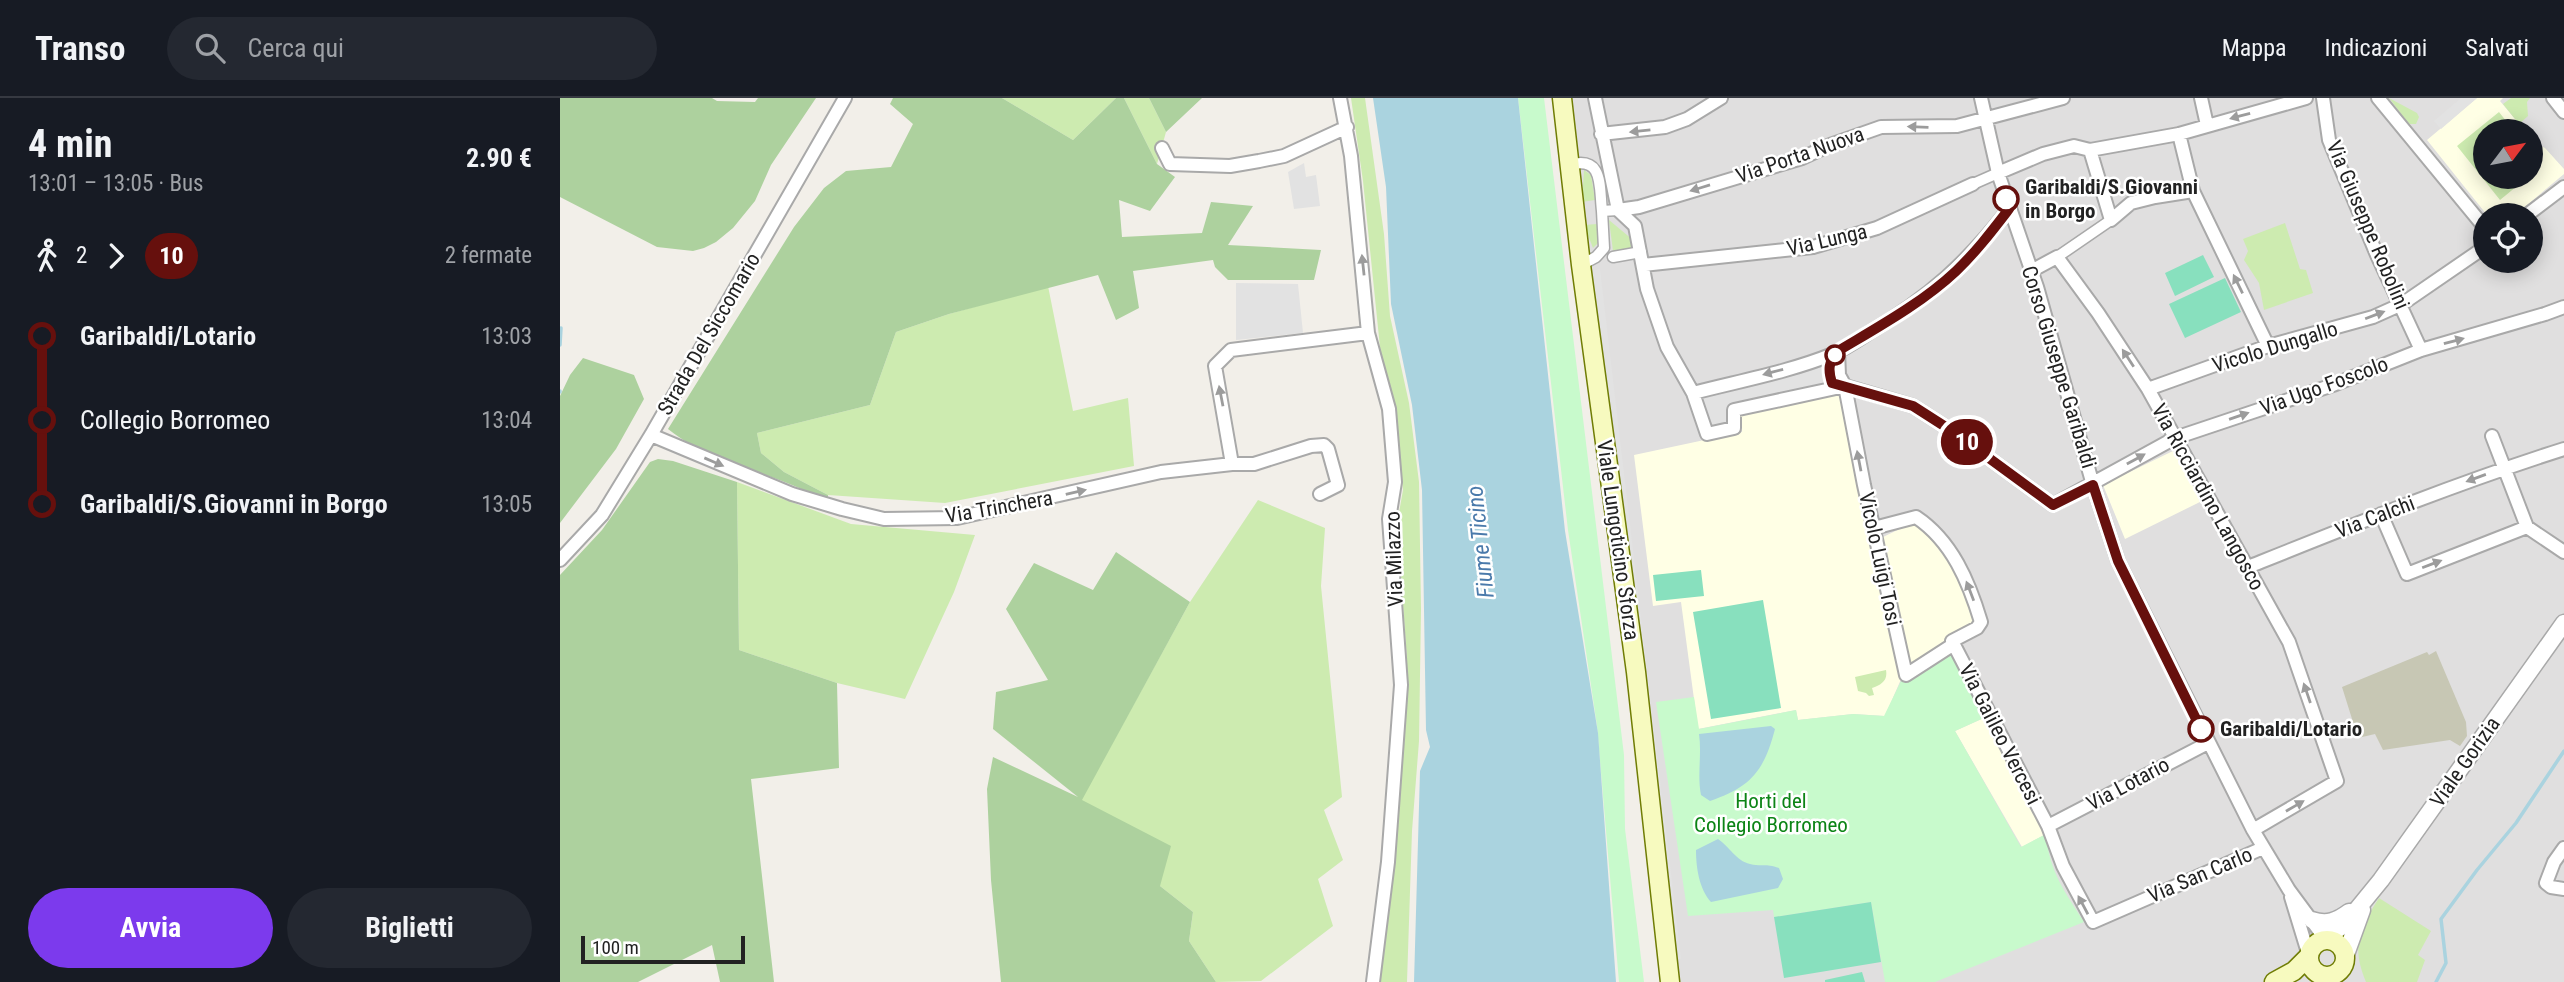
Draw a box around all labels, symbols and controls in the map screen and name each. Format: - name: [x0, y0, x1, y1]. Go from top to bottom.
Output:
- search box: [167, 17, 657, 80]
- text: Transo: [35, 29, 125, 68]
- icon: search: [191, 29, 229, 67]
- text: Cerca qui: [247, 33, 344, 63]
- text: Mappa: [2222, 34, 2287, 62]
- text: Indicazioni: [2325, 34, 2427, 62]
- text: Salvati: [2465, 34, 2529, 62]
- one-way arrow: [2229, 111, 2251, 122]
- north arrow: [2473, 119, 2543, 189]
- map controls: [2473, 119, 2543, 273]
- text: 4 min: [28, 122, 112, 166]
- street label: Via Porta Nuova: [1733, 122, 1867, 188]
- one-way arrow: [1907, 122, 1929, 133]
- one-way arrow: [1629, 125, 1651, 136]
- street label: Via Giuseppe Robolini: [2322, 137, 2414, 313]
- text: 2.90 €: [466, 143, 532, 173]
- text: 13:01 – 13:05 · Bus: [28, 170, 204, 197]
- place label: Garibaldi/S.Giovanni in Borgo: [2025, 175, 2198, 223]
- one-way arrow: [1690, 183, 1711, 193]
- marker: Garibaldi/S.Giovanni in Borgo: [1993, 186, 2019, 212]
- button: locate: [2473, 203, 2543, 273]
- street label: Via Lunga: [1784, 219, 1870, 261]
- icon: walk: [28, 237, 66, 275]
- icon: forward: [97, 237, 135, 275]
- text: 2: [76, 242, 87, 269]
- text: 10: [159, 242, 184, 270]
- text: 2 fermate: [445, 242, 532, 269]
- street label: Strada Del Siccomario: [653, 249, 765, 419]
- one-way arrow: [1357, 254, 1368, 276]
- street label: Corso Giuseppe Garibaldi: [2017, 263, 2101, 471]
- one-way arrow: [2233, 274, 2244, 294]
- one-way arrow: [2365, 309, 2386, 320]
- street label: Vicolo Dungallo: [2209, 317, 2341, 377]
- text: Garibaldi/Lotario: [80, 321, 256, 351]
- text: 13:03: [481, 323, 532, 350]
- one-way arrow: [2443, 335, 2465, 346]
- unlabelled marker: [1825, 345, 1845, 365]
- one-way arrow: [2121, 348, 2134, 368]
- street label: Via Ugo Foscolo: [2257, 352, 2391, 420]
- one-way arrow: [1762, 367, 1784, 378]
- one-way arrow: [1216, 385, 1227, 407]
- street label: Via Ricciardino Langosco: [2147, 400, 2269, 594]
- text: Collegio Borromeo: [80, 405, 270, 435]
- text: 13:04: [481, 407, 532, 434]
- one-way arrow: [2229, 410, 2250, 421]
- line badge: 10: [1936, 419, 1998, 465]
- text: 10: [1955, 428, 1979, 456]
- street label: Viale Lungoticino Sforza: [1592, 438, 1644, 642]
- one-way arrow: [1853, 450, 1864, 472]
- one-way arrow: [2127, 453, 2146, 465]
- one-way arrow: [704, 456, 724, 468]
- one-way arrow: [2466, 473, 2487, 484]
- water label: Fiume Ticino: [1461, 484, 1500, 599]
- street label: Via Trinchera: [944, 486, 1054, 528]
- one-way arrow: [1065, 487, 1087, 498]
- text: Garibaldi/S.Giovanni in Borgo: [80, 489, 388, 519]
- street label: Vicolo Luigi Tosi: [1854, 490, 1906, 628]
- text: 13:05: [481, 491, 532, 518]
- street label: Via Calchi: [2332, 491, 2418, 543]
- street label: Via Milazzo: [1380, 511, 1408, 607]
- one-way arrow: [2422, 559, 2443, 570]
- one-way arrow: [1964, 580, 1975, 601]
- street label: Via Galileo Vercesi: [1954, 660, 2046, 808]
- one-way arrow: [2301, 683, 2312, 704]
- street label: Viale Gorizia: [2425, 712, 2505, 812]
- marker: Garibaldi/Lotario: [2188, 716, 2214, 742]
- place label: Garibaldi/Lotario: [2220, 717, 2362, 741]
- street label: Via Lotario: [2083, 752, 2173, 816]
- park label: Horti del Collegio Borromeo: [1694, 789, 1848, 837]
- one-way arrow: [2285, 800, 2305, 812]
- street label: Via San Carlo: [2144, 842, 2256, 908]
- button: Avvia: [28, 888, 273, 968]
- button: Biglietti: [287, 888, 532, 968]
- one-way arrow: [2078, 895, 2089, 915]
- scale bar: [581, 933, 746, 965]
- text: 100 m: [592, 936, 639, 959]

